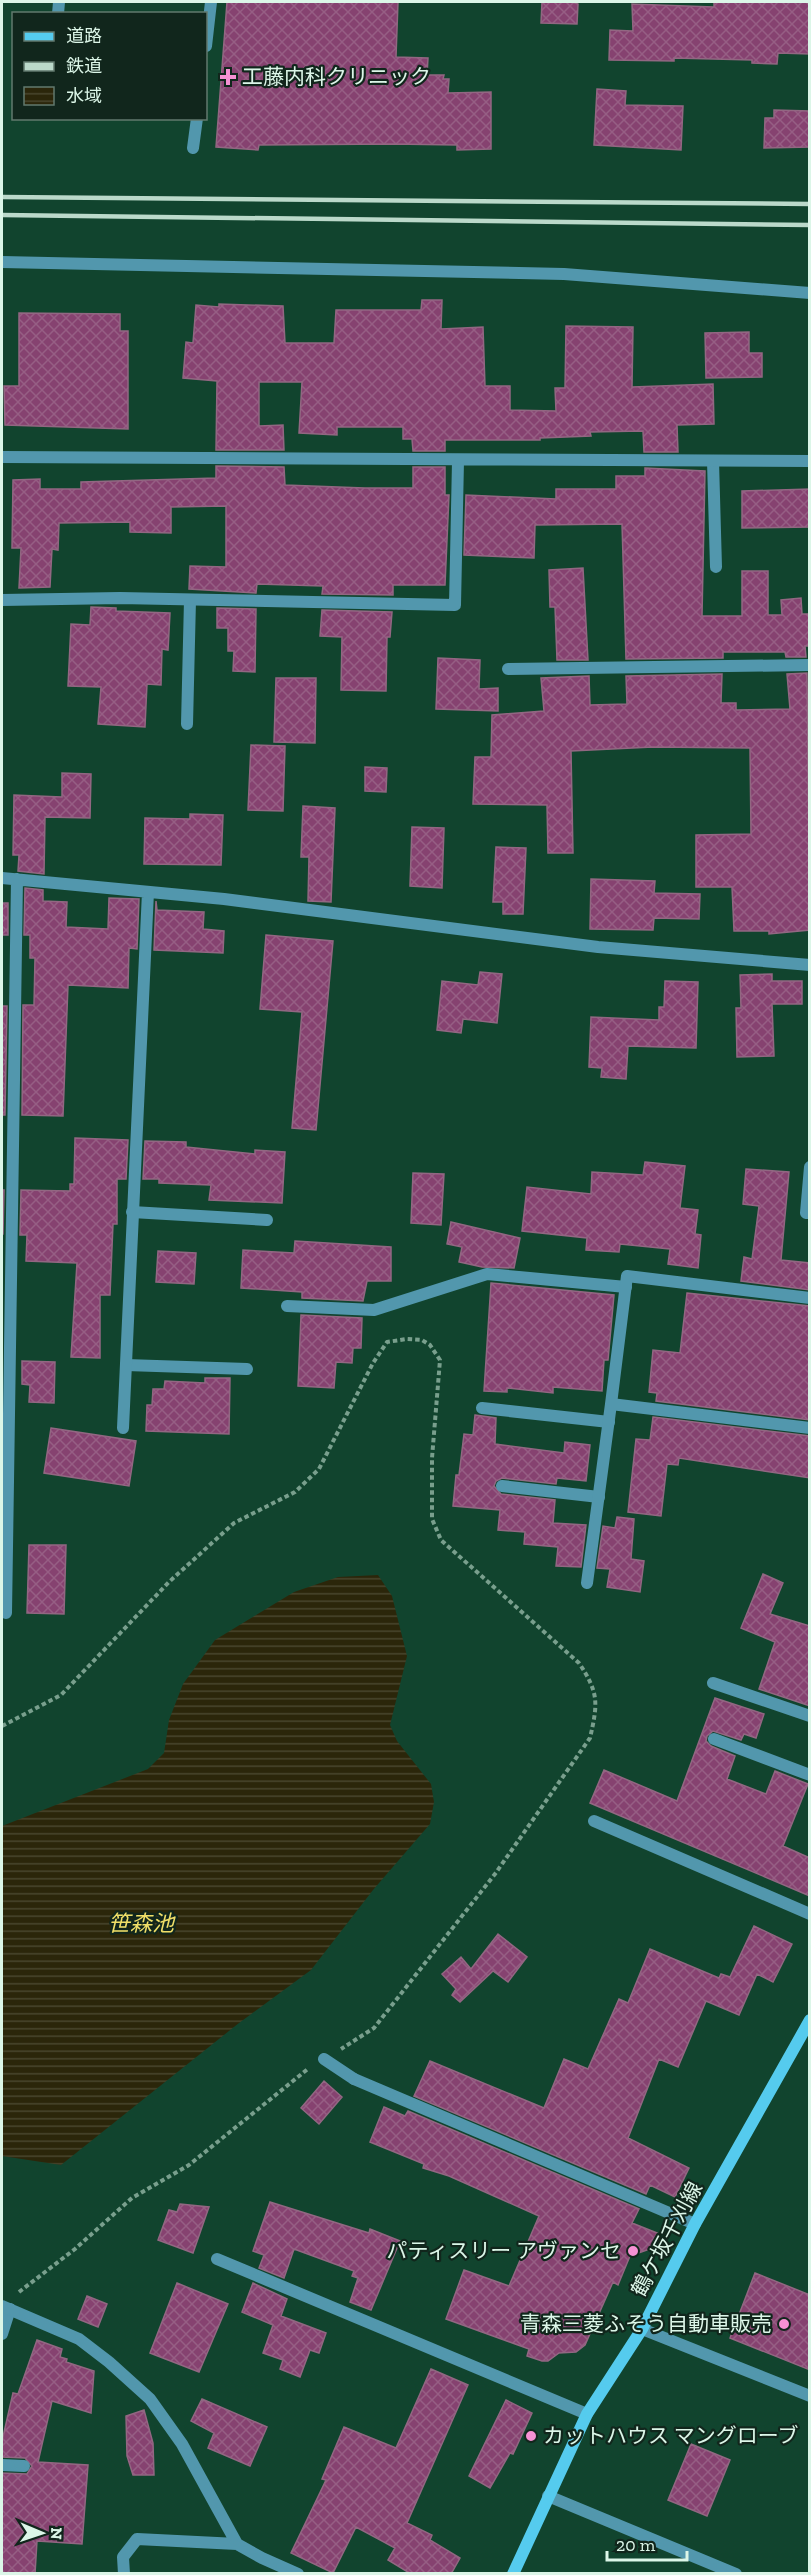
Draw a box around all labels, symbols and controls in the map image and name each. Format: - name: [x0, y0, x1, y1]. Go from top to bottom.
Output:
- legend: [12, 12, 207, 120]
- text: 道路: [66, 25, 102, 47]
- text: 鉄道: [66, 55, 102, 77]
- place label: 工藤内科クリニック: [242, 64, 431, 89]
- marker: 工藤内科クリニック: [219, 68, 237, 86]
- text: 水域: [66, 85, 102, 107]
- water label: 笹森池: [108, 1910, 176, 1937]
- street label: 鶴ケ坂千刈線: [626, 2177, 707, 2300]
- place label: パティスリー アヴァンセ: [386, 2238, 621, 2263]
- marker: パティスリー アヴァンセ: [626, 2244, 640, 2258]
- place label: 青森三菱ふそう自動車販売: [520, 2311, 772, 2336]
- marker: 青森三菱ふそう自動車販売: [777, 2317, 791, 2331]
- place label: カットハウス マングローブ: [543, 2423, 799, 2448]
- marker: カットハウス マングローブ: [524, 2429, 538, 2443]
- north arrow: [12, 2503, 72, 2563]
- scale bar: [607, 2524, 686, 2562]
- text: N: [47, 2527, 66, 2540]
- text: 20 m: [616, 2534, 656, 2556]

